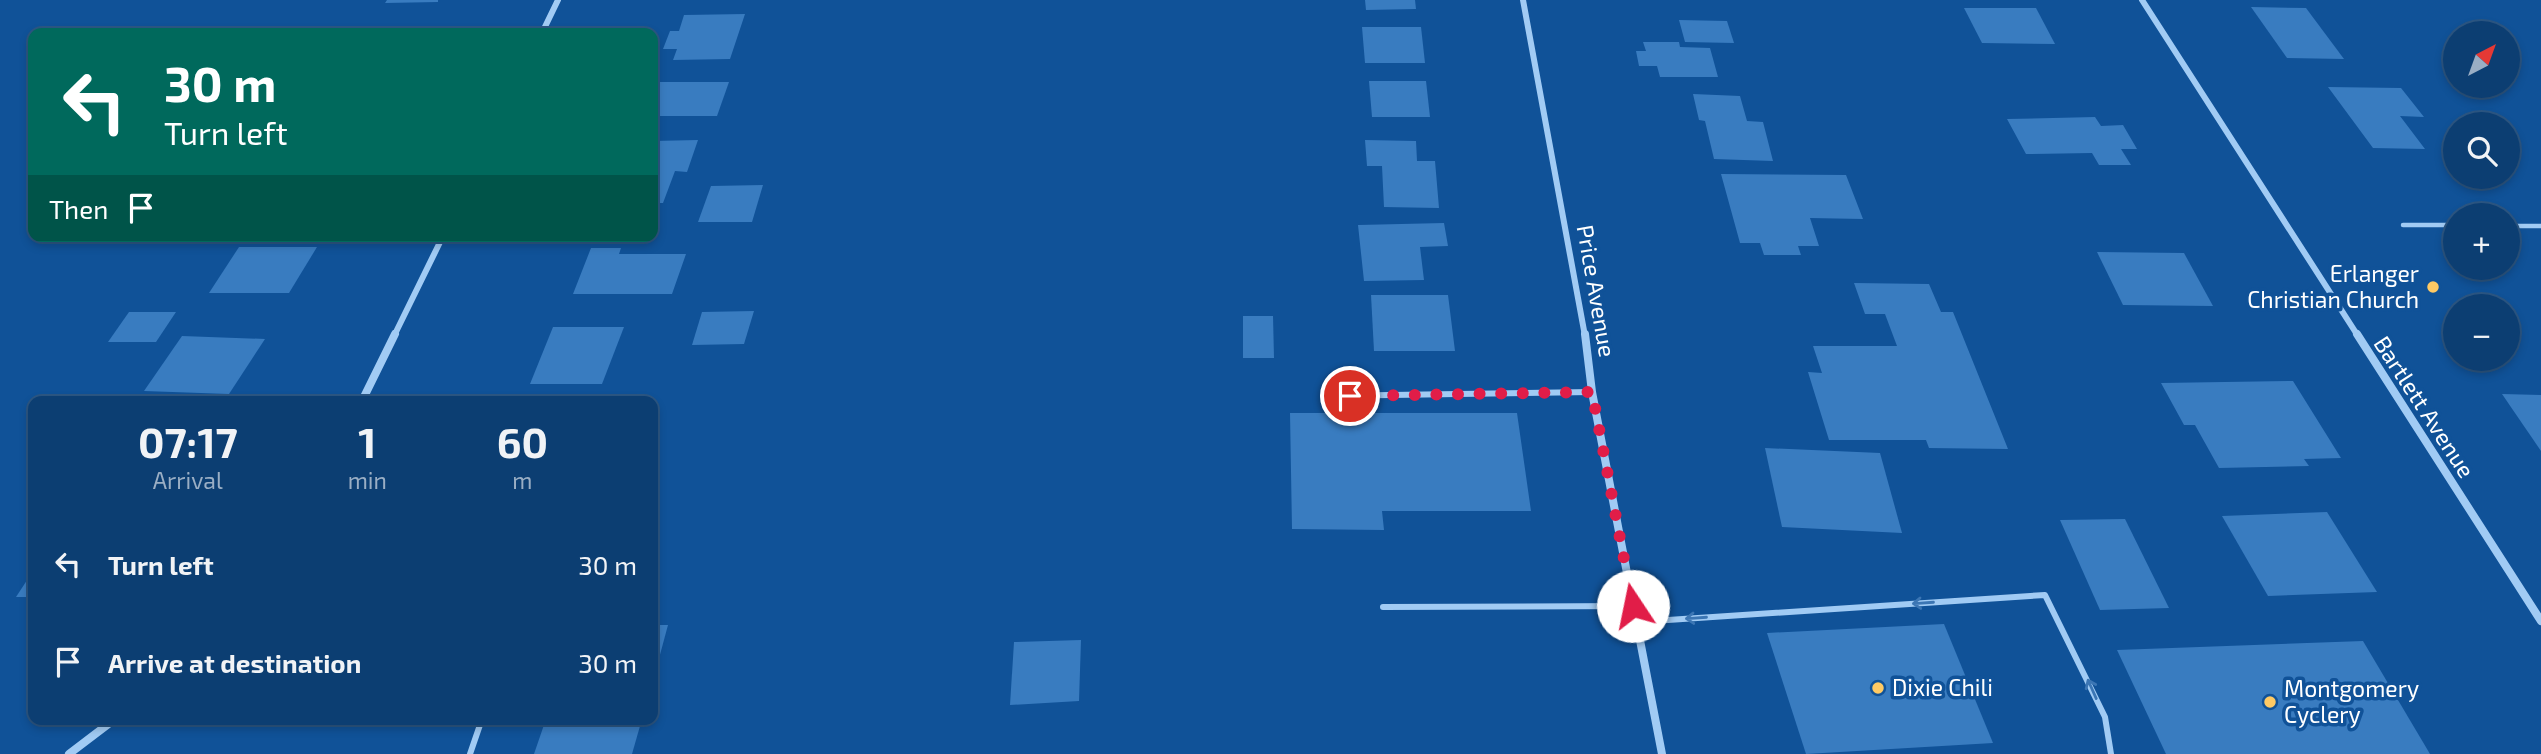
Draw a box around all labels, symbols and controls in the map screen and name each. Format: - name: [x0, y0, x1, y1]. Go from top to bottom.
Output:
- north arrow: [2443, 21, 2520, 98]
- map controls: [2443, 21, 2520, 371]
- text: 30 m: [164, 53, 276, 112]
- icon: left: [49, 56, 140, 147]
- button: search: [2443, 112, 2520, 189]
- text: Turn left: [164, 113, 288, 151]
- icon: arrive: [122, 189, 160, 227]
- text: Then: [49, 193, 108, 224]
- button: +: [2443, 203, 2520, 280]
- street label: Price Avenue: [1572, 223, 1622, 359]
- place label: Erlanger Christian Church: [2247, 259, 2419, 313]
- marker: Erlanger Christian Church: [2425, 279, 2441, 295]
- button: −: [2443, 294, 2520, 371]
- street label: Bartlett Avenue: [2369, 330, 2481, 483]
- pin: [1320, 366, 1380, 426]
- icon: arrive: [1331, 377, 1369, 415]
- text: 07:17: [138, 416, 238, 466]
- text: 1: [358, 416, 376, 466]
- text: 60: [497, 416, 548, 466]
- text: Arrival: [153, 466, 223, 494]
- text: min: [348, 466, 387, 494]
- text: m: [512, 466, 533, 494]
- icon: left: [49, 545, 87, 583]
- text: Turn left: [108, 549, 214, 580]
- text: 30 m: [578, 549, 637, 580]
- position arrow: [1596, 569, 1670, 643]
- one-way arrow: [1912, 597, 1934, 610]
- one-way arrow: [1685, 612, 1707, 625]
- icon: arrive: [49, 643, 87, 681]
- text: Arrive at destination: [108, 647, 361, 678]
- text: 30 m: [578, 647, 637, 678]
- place label: Dixie Chili: [1892, 673, 1993, 701]
- place label: Montgomery Cyclery: [2284, 674, 2419, 728]
- one-way arrow: [2085, 679, 2098, 700]
- marker: Dixie Chili: [1870, 680, 1886, 696]
- marker: Montgomery Cyclery: [2262, 694, 2278, 710]

